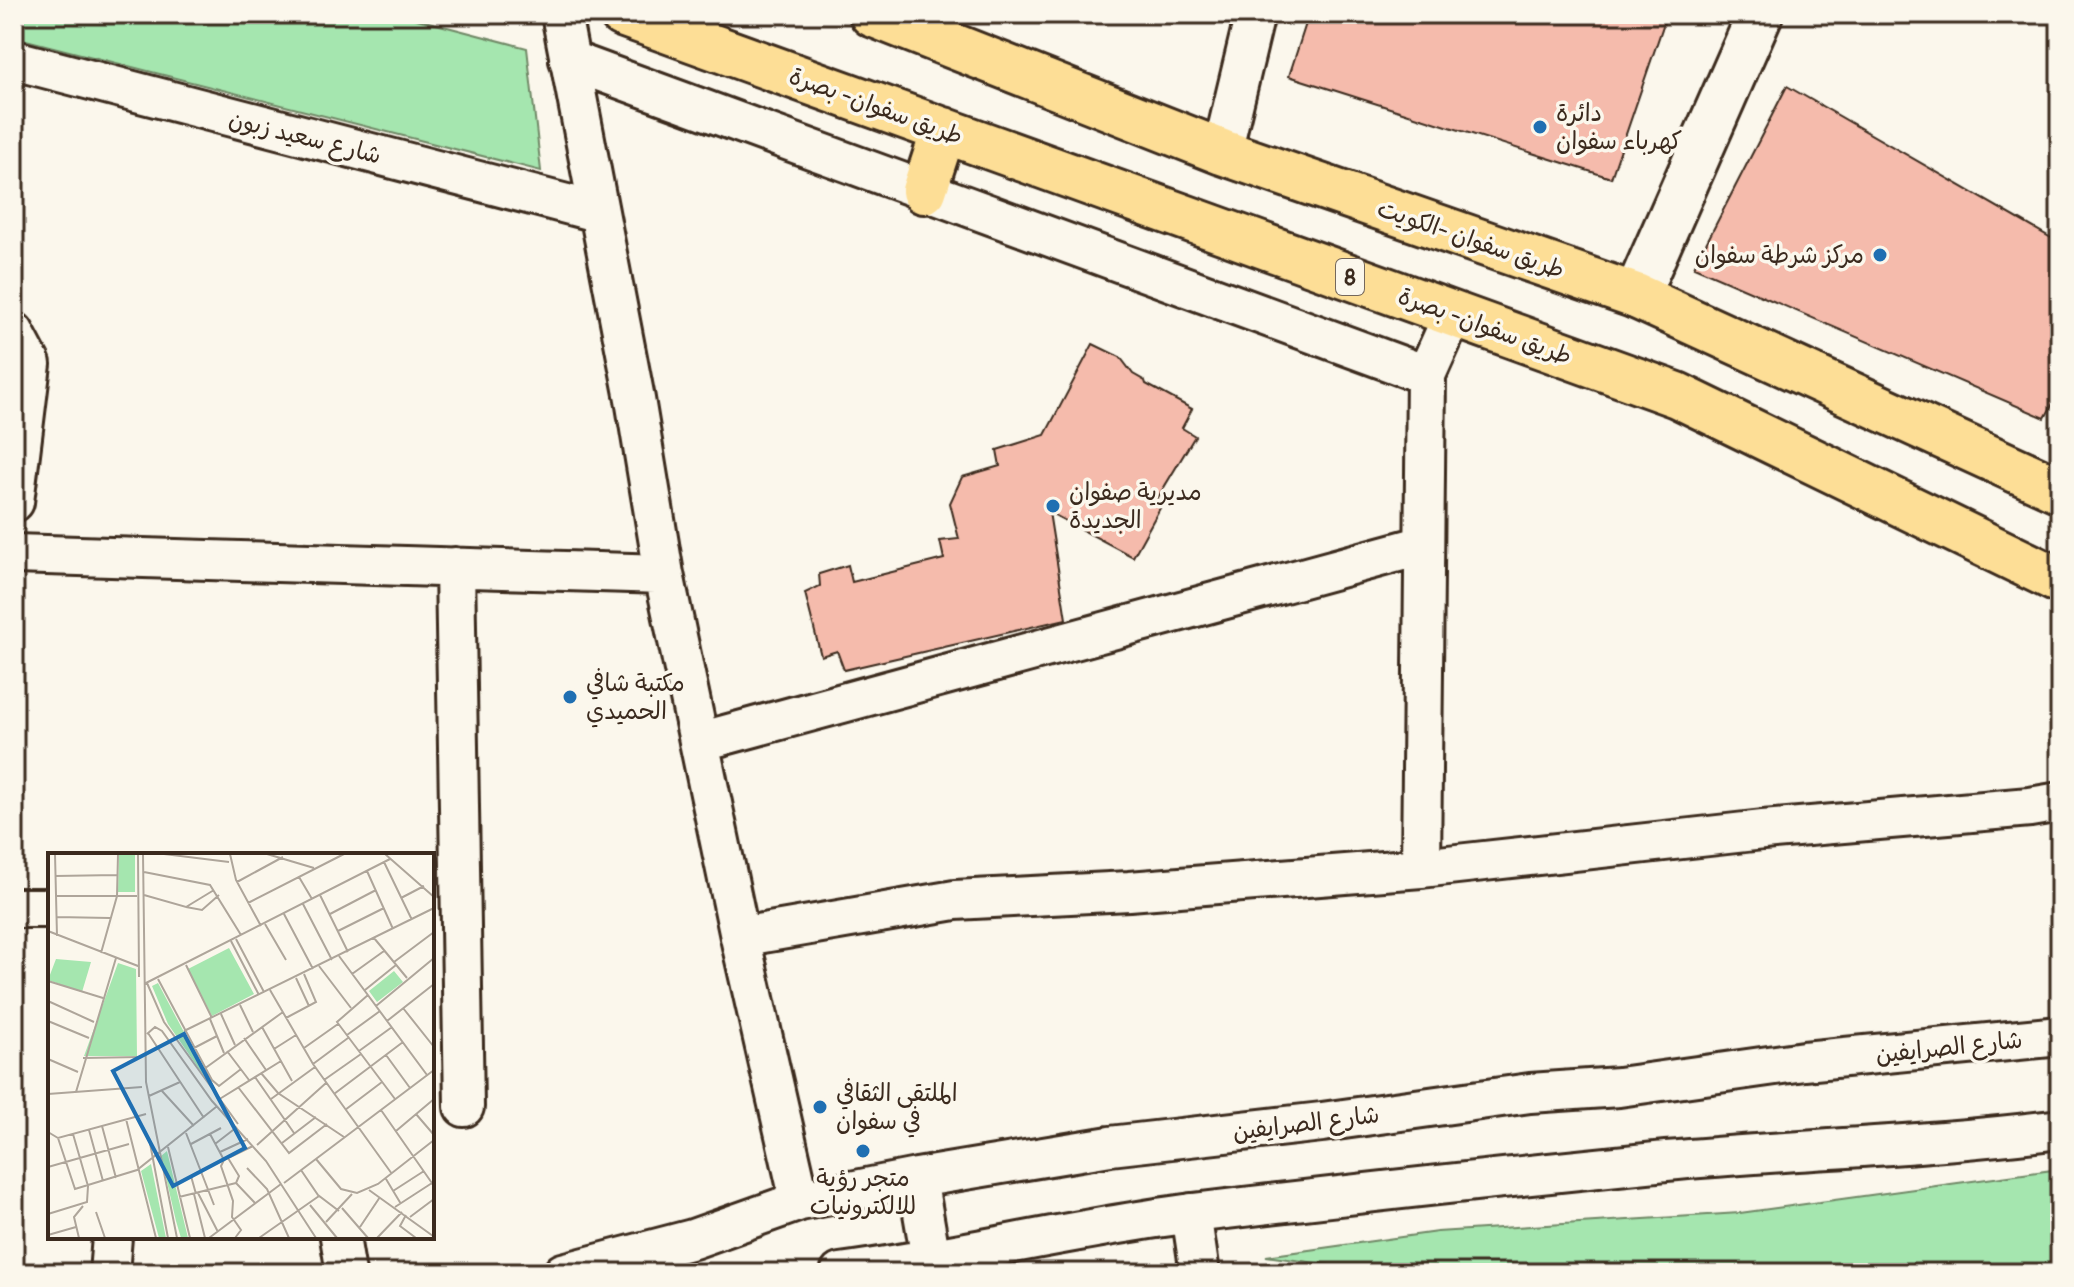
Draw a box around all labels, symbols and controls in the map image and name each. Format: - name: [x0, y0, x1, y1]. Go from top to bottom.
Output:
- street label: طريق سفوان- بصرة: [785, 62, 967, 151]
- place label: دائرة كهرباء سفوان: [1556, 99, 1682, 156]
- street label: شارع سعيد زبون: [225, 105, 384, 172]
- marker: دائرة كهرباء سفوان: [1531, 118, 1549, 136]
- street label: طريق سفوان -الكويت: [1373, 194, 1568, 285]
- place label: مركز شرطة سفوان: [1695, 241, 1864, 270]
- marker: مركز شرطة سفوان: [1871, 246, 1889, 264]
- road number: 8: [1336, 259, 1364, 295]
- street label: طريق سفوان- بصرة: [1394, 282, 1576, 371]
- place label: مديرية صفوان الجديدة: [1069, 478, 1202, 535]
- marker: مديرية صفوان الجديدة: [1044, 497, 1062, 515]
- place label: مكتبة شافي الحميدي: [586, 668, 685, 728]
- marker: مكتبة شافي الحميدي: [561, 688, 579, 706]
- inset map: [48, 853, 434, 1239]
- street label: شارع الصرايفين: [1874, 1025, 2024, 1072]
- place label: الملتقى الثقافي في سفوان: [836, 1078, 958, 1138]
- marker: الملتقى الثقافي في سفوان: [811, 1098, 829, 1116]
- street label: شارع الصرايفين: [1231, 1100, 1381, 1149]
- marker: متجر رؤية للالكترونيات: [854, 1142, 872, 1160]
- place label: متجر رؤية للالكترونيات: [810, 1164, 916, 1221]

